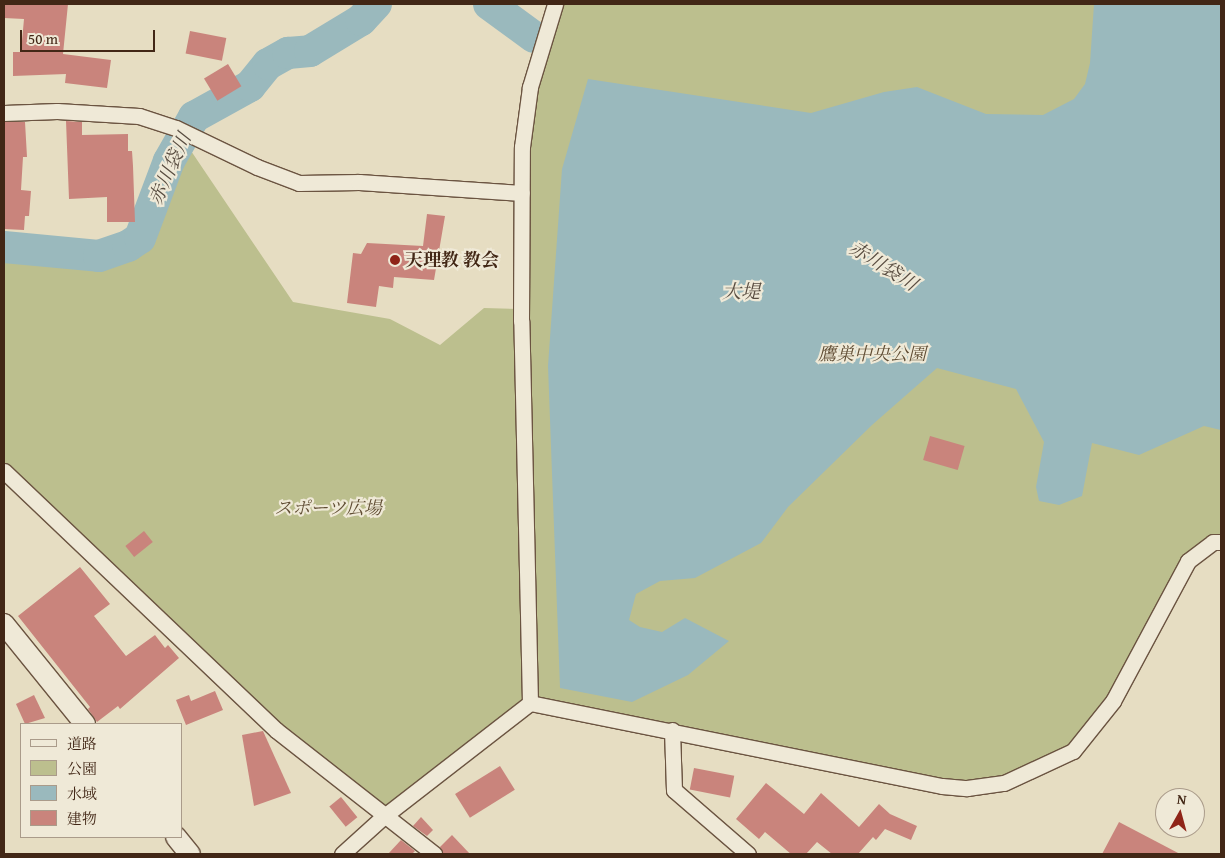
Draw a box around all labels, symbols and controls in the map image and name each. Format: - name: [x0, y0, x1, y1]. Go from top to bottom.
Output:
- scale bar: [22, 20, 158, 52]
- text: 50 m: [28, 28, 58, 49]
- water label: 赤川袋川: [144, 130, 196, 208]
- water label: 赤川袋川: [845, 236, 921, 296]
- place label: 天理教 教会: [405, 249, 499, 271]
- marker: 天理教 教会: [389, 254, 401, 266]
- water label: 大堤: [722, 281, 760, 303]
- park label: 鷹巣中央公園: [818, 343, 926, 365]
- park label: スポーツ広場: [274, 497, 382, 519]
- legend: [20, 723, 182, 838]
- text: 道路: [67, 733, 97, 754]
- text: 公園: [67, 758, 97, 779]
- text: 水域: [67, 783, 97, 804]
- north arrow: [1155, 788, 1205, 838]
- text: N: [1176, 789, 1188, 810]
- text: 建物: [67, 808, 97, 829]

